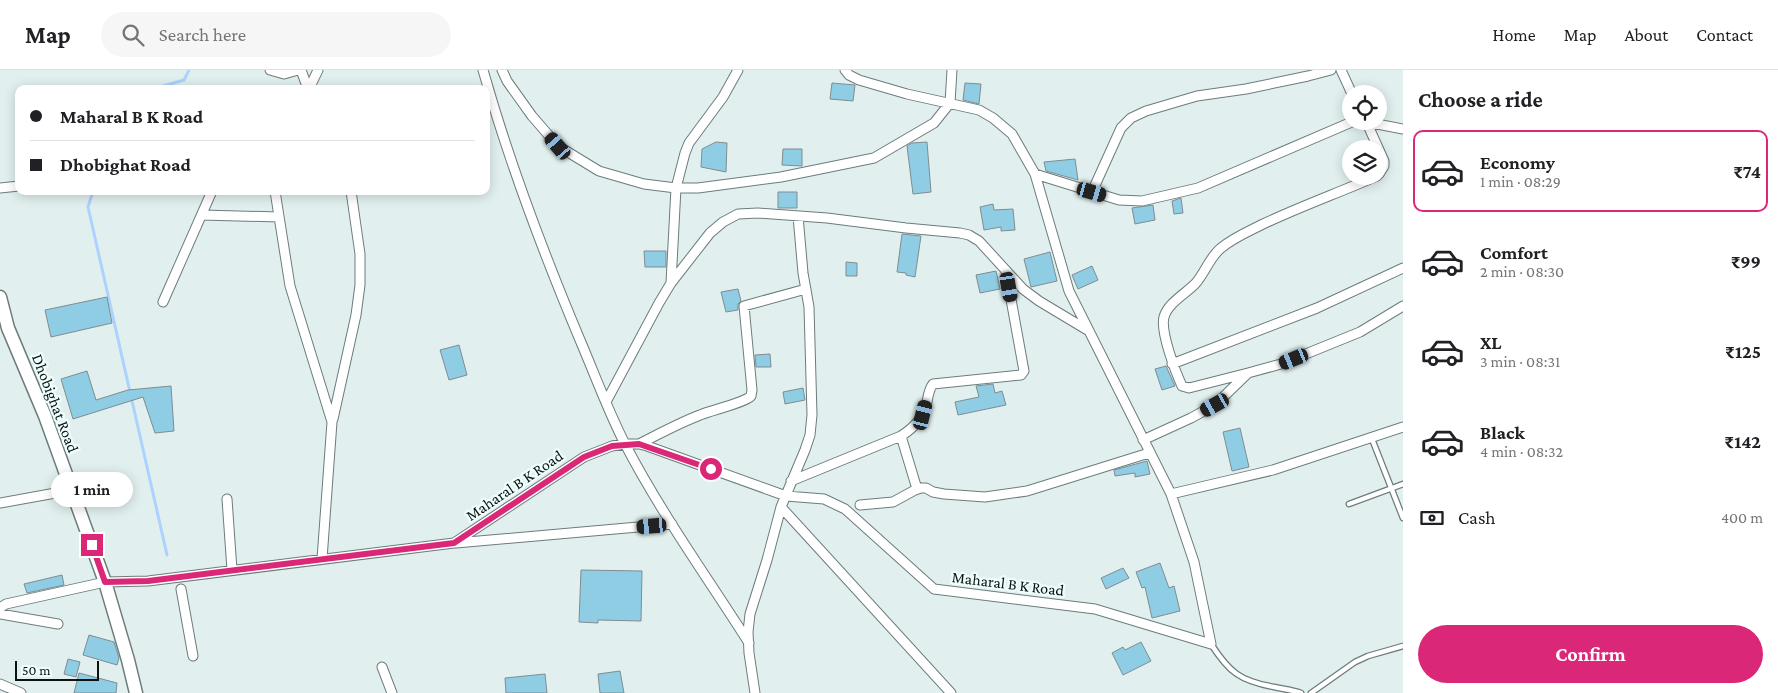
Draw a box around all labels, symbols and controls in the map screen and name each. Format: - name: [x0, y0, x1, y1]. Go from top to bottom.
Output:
- search box: [101, 12, 451, 57]
- text: Map: [25, 21, 71, 48]
- icon: search: [119, 21, 147, 49]
- text: Search here: [159, 24, 246, 45]
- text: Home: [1493, 25, 1536, 45]
- text: Map: [1564, 25, 1596, 45]
- text: About: [1624, 25, 1668, 45]
- text: Contact: [1696, 25, 1753, 45]
- map controls: [1342, 85, 1387, 185]
- button: locate: [1342, 85, 1387, 130]
- text: Choose a ride: [1418, 87, 1543, 112]
- text: Maharal B K Road: [60, 106, 203, 127]
- car: [542, 130, 573, 162]
- button: layers: [1342, 140, 1387, 185]
- icon: car: [1420, 149, 1465, 194]
- text: Economy: [1480, 152, 1555, 173]
- text: Dhobighat Road: [60, 154, 191, 175]
- text: ₹74: [1733, 161, 1761, 182]
- text: 1 min · 08:29: [1480, 173, 1561, 190]
- car: [1075, 181, 1108, 203]
- icon: car: [1420, 239, 1465, 284]
- text: Comfort: [1480, 242, 1548, 263]
- text: ₹99: [1731, 251, 1761, 272]
- text: 2 min · 08:30: [1480, 263, 1564, 280]
- car: [999, 271, 1018, 303]
- icon: car: [1420, 329, 1465, 374]
- text: XL: [1480, 332, 1502, 353]
- text: ₹125: [1725, 341, 1761, 362]
- car: [1277, 346, 1310, 372]
- street label: Dhobighat Road: [28, 352, 82, 456]
- text: 3 min · 08:31: [1480, 353, 1560, 370]
- car: [1198, 391, 1231, 419]
- car: [912, 399, 933, 431]
- icon: car: [1420, 419, 1465, 464]
- text: Black: [1480, 422, 1525, 443]
- text: ₹142: [1724, 431, 1761, 452]
- text: 4 min · 08:32: [1480, 443, 1563, 460]
- street label: Maharal B K Road: [463, 446, 566, 524]
- route start: [700, 458, 722, 480]
- callout: 1 min: [51, 472, 133, 508]
- text: 1 min: [74, 481, 110, 498]
- icon: cash: [1418, 504, 1446, 532]
- text: Cash: [1458, 507, 1496, 528]
- text: 400 m: [1721, 509, 1763, 526]
- car: [636, 517, 667, 535]
- route end: [81, 534, 103, 556]
- street label: Maharal B K Road: [951, 568, 1066, 599]
- button: Confirm: [1418, 625, 1763, 683]
- scale bar: [15, 658, 99, 681]
- text: 50 m: [22, 662, 50, 678]

